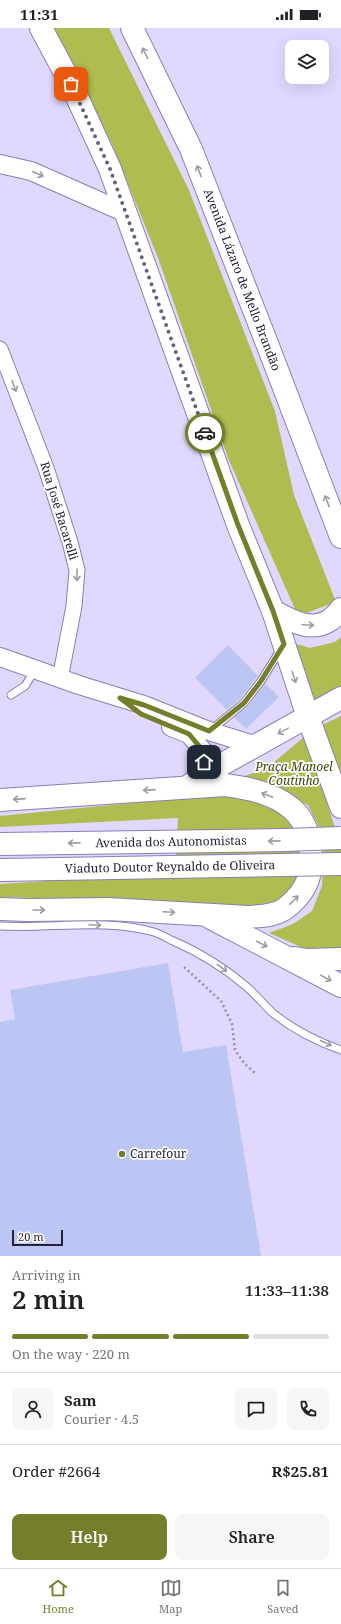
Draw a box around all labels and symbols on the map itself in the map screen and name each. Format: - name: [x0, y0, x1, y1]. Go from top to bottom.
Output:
- one-way arrow: [141, 47, 148, 59]
- pin: [54, 67, 88, 101]
- one-way arrow: [195, 165, 203, 177]
- one-way arrow: [31, 171, 43, 178]
- street label: Avenida Lázaro de Mello Brandão: [200, 186, 285, 373]
- one-way arrow: [11, 379, 19, 391]
- courier: [185, 413, 225, 453]
- street label: Rua José Bacarelli: [36, 460, 83, 562]
- one-way arrow: [323, 495, 331, 507]
- one-way arrow: [73, 568, 80, 581]
- one-way arrow: [302, 621, 315, 628]
- one-way arrow: [291, 670, 299, 682]
- one-way arrow: [277, 728, 289, 736]
- pin: [187, 745, 221, 779]
- park label: Praça Manoel Coutinho: [254, 758, 333, 789]
- one-way arrow: [143, 786, 156, 794]
- one-way arrow: [262, 791, 274, 799]
- one-way arrow: [13, 795, 26, 802]
- street label: Avenida dos Autonomistas: [95, 832, 247, 851]
- one-way arrow: [268, 837, 281, 844]
- one-way arrow: [68, 839, 81, 847]
- street label: Viaduto Doutor Reynaldo de Oliveira: [65, 856, 276, 877]
- one-way arrow: [289, 895, 299, 905]
- one-way arrow: [32, 906, 45, 914]
- one-way arrow: [162, 909, 175, 916]
- one-way arrow: [88, 921, 101, 929]
- one-way arrow: [255, 941, 267, 948]
- one-way arrow: [216, 964, 227, 972]
- one-way arrow: [319, 975, 331, 983]
- one-way arrow: [320, 1040, 332, 1047]
- place label: Carrefour: [130, 1145, 187, 1162]
- marker: Carrefour: [117, 1149, 127, 1159]
- scale bar: [12, 1228, 63, 1247]

